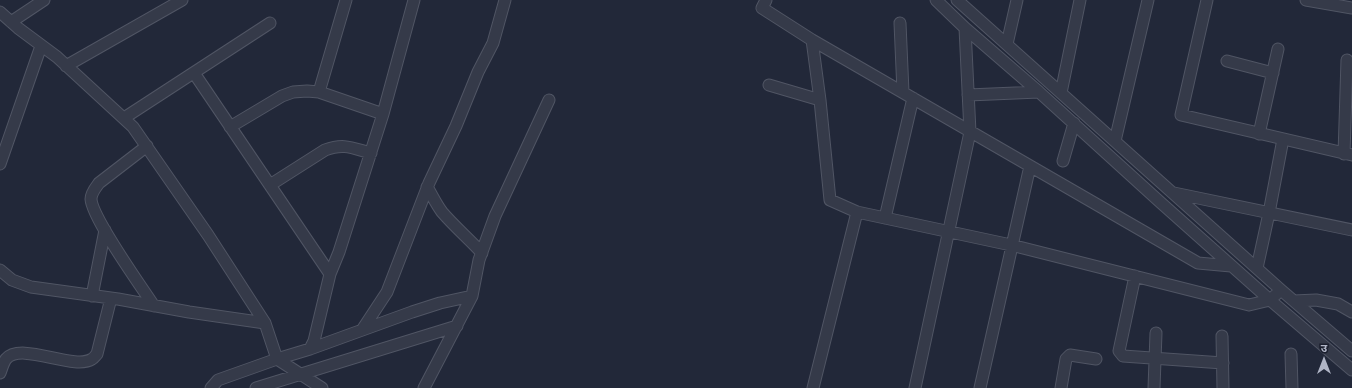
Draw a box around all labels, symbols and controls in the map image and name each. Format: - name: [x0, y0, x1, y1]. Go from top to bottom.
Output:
- north arrow: [1304, 340, 1344, 380]
- text: उ: [1321, 341, 1327, 355]

